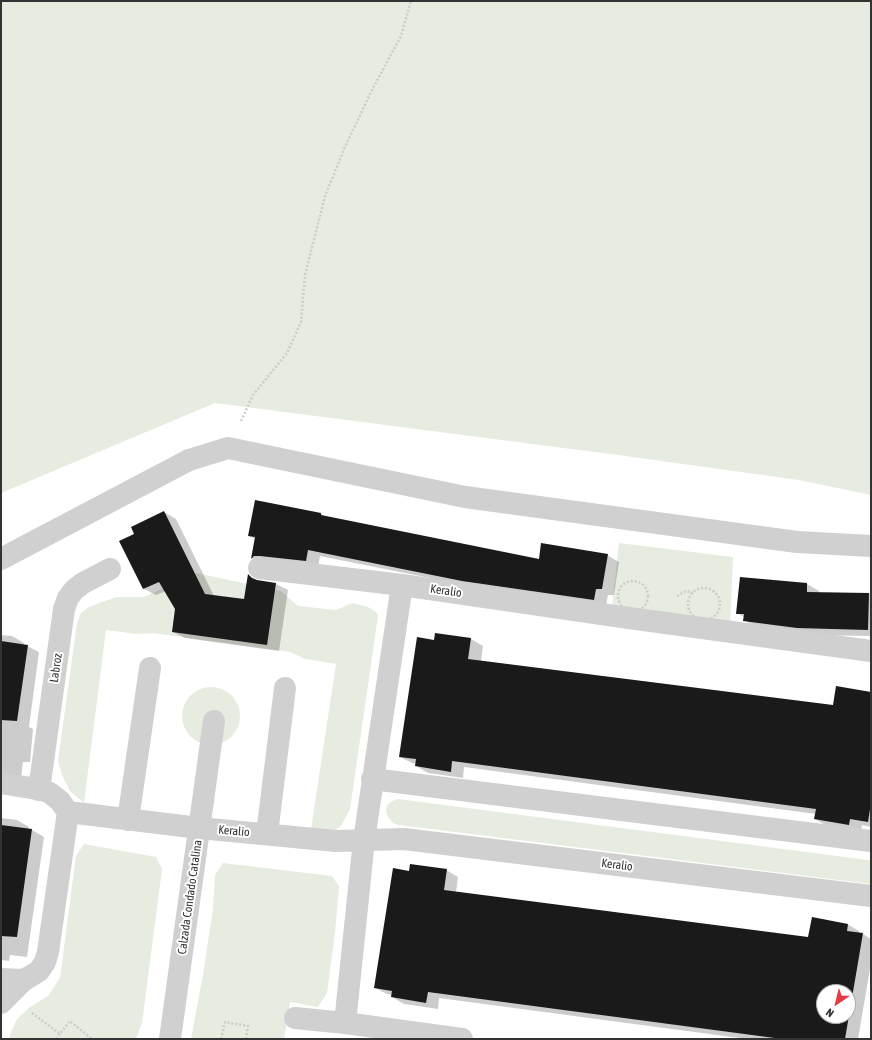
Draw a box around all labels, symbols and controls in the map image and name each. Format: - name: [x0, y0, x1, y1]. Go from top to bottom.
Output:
- street label: Keralio: [429, 582, 463, 600]
- street label: Labroz: [47, 652, 65, 684]
- street label: Keralio: [218, 822, 250, 840]
- street label: Calzada Condado Catalina: [175, 839, 205, 955]
- street label: Keralio: [600, 856, 634, 874]
- north arrow: [816, 984, 856, 1024]
- text: N: [824, 1006, 836, 1020]

